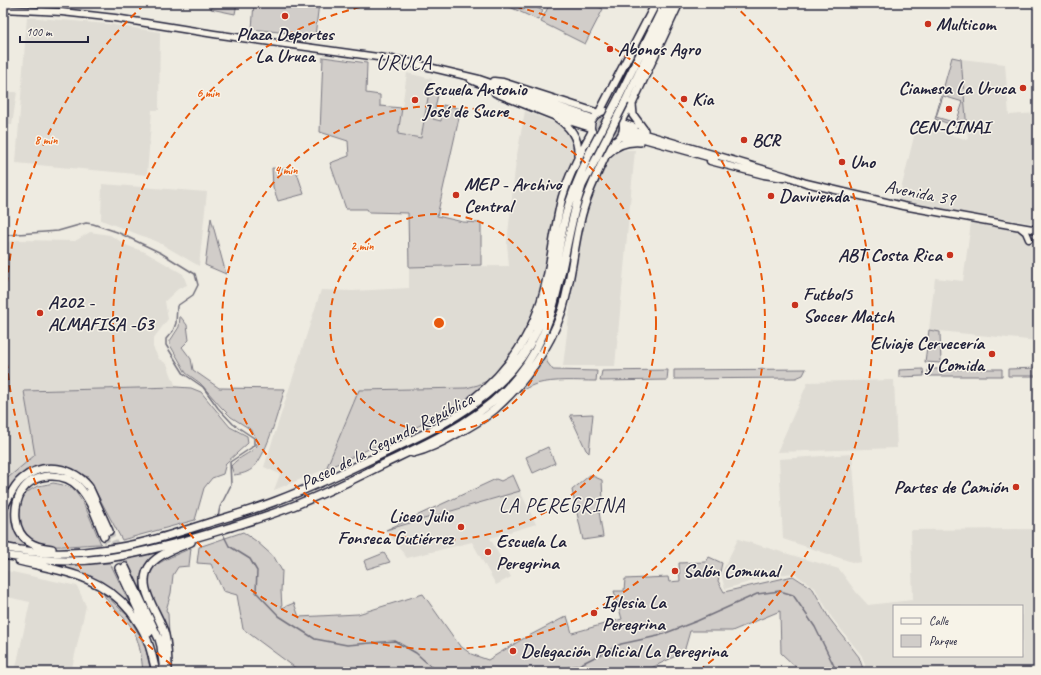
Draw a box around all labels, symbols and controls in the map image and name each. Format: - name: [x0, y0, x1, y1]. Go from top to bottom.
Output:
- marker: Plaza Deportes La Uruca: [280, 11, 290, 21]
- place label: Multicom: [936, 12, 997, 36]
- scale bar: [20, 18, 88, 44]
- marker: Multicom: [923, 19, 933, 29]
- place label: Plaza Deportes La Uruca: [237, 22, 336, 68]
- text: 100 m: [26, 24, 53, 40]
- place label: Abonos Agro: [618, 37, 701, 61]
- marker: Abonos Agro: [605, 44, 615, 54]
- district label: URUCA: [376, 49, 433, 75]
- place label: Ciamesa La Uruca: [899, 76, 1017, 100]
- place label: Escuela Antonio José de Sucre: [421, 77, 528, 123]
- marker: Ciamesa La Uruca: [1018, 83, 1028, 93]
- text: 6 min: [196, 85, 220, 101]
- place label: Kia: [692, 87, 715, 111]
- marker: Kia: [679, 94, 689, 104]
- marker: Escuela Antonio José de Sucre: [410, 95, 420, 105]
- marker: CEN-CINAI: [944, 104, 954, 114]
- place label: CEN-CINAI: [908, 115, 994, 139]
- place label: BCR: [752, 128, 782, 152]
- text: 8 min: [35, 132, 58, 148]
- marker: BCR: [739, 135, 749, 145]
- place label: Uno: [850, 150, 876, 174]
- marker: Uno: [837, 157, 847, 167]
- text: 4 min: [275, 162, 298, 178]
- place label: MEP - Archivo Central: [464, 172, 564, 218]
- street label: Avenida 39: [883, 174, 959, 212]
- place label: Davivienda: [779, 184, 850, 208]
- marker: MEP - Archivo Central: [451, 190, 461, 200]
- marker: Davivienda: [766, 191, 776, 201]
- text: 2 min: [351, 238, 374, 254]
- place label: ABT Costa Rica: [838, 243, 944, 267]
- marker: ABT Costa Rica: [945, 250, 955, 260]
- place label: Futbol5 Soccer Match: [803, 282, 896, 328]
- place label: A202 - ALMAFISA -G3: [48, 290, 156, 336]
- marker: Futbol5 Soccer Match: [790, 300, 800, 310]
- marker: A202 - ALMAFISA -G3: [35, 308, 45, 318]
- centre of rings: [432, 316, 446, 330]
- place label: Elviaje Cervecería y Comida: [870, 331, 986, 377]
- marker: Elviaje Cervecería y Comida: [987, 349, 997, 359]
- street label: Paseo de la Segunda República: [296, 386, 479, 495]
- place label: Partes de Camión: [894, 475, 1009, 499]
- marker: Partes de Camión: [1011, 482, 1021, 492]
- district label: LA PEREGRINA: [499, 493, 625, 518]
- place label: Liceo Julio Fonseca Gutiérrez: [337, 504, 455, 550]
- marker: Liceo Julio Fonseca Gutiérrez: [456, 522, 466, 532]
- place label: Escuela La Peregrina: [496, 529, 567, 575]
- marker: Escuela La Peregrina: [483, 547, 493, 557]
- place label: Salón Comunal: [683, 559, 782, 583]
- marker: Salón Comunal: [670, 566, 680, 576]
- place label: Iglesia La Peregrina: [602, 590, 667, 636]
- legend: [893, 605, 1023, 657]
- marker: Iglesia La Peregrina: [589, 608, 599, 618]
- text: Calle: [929, 613, 949, 629]
- text: Parque: [929, 633, 958, 649]
- place label: Delegación Policial La Peregrina: [521, 639, 729, 663]
- marker: Delegación Policial La Peregrina: [508, 646, 518, 656]

